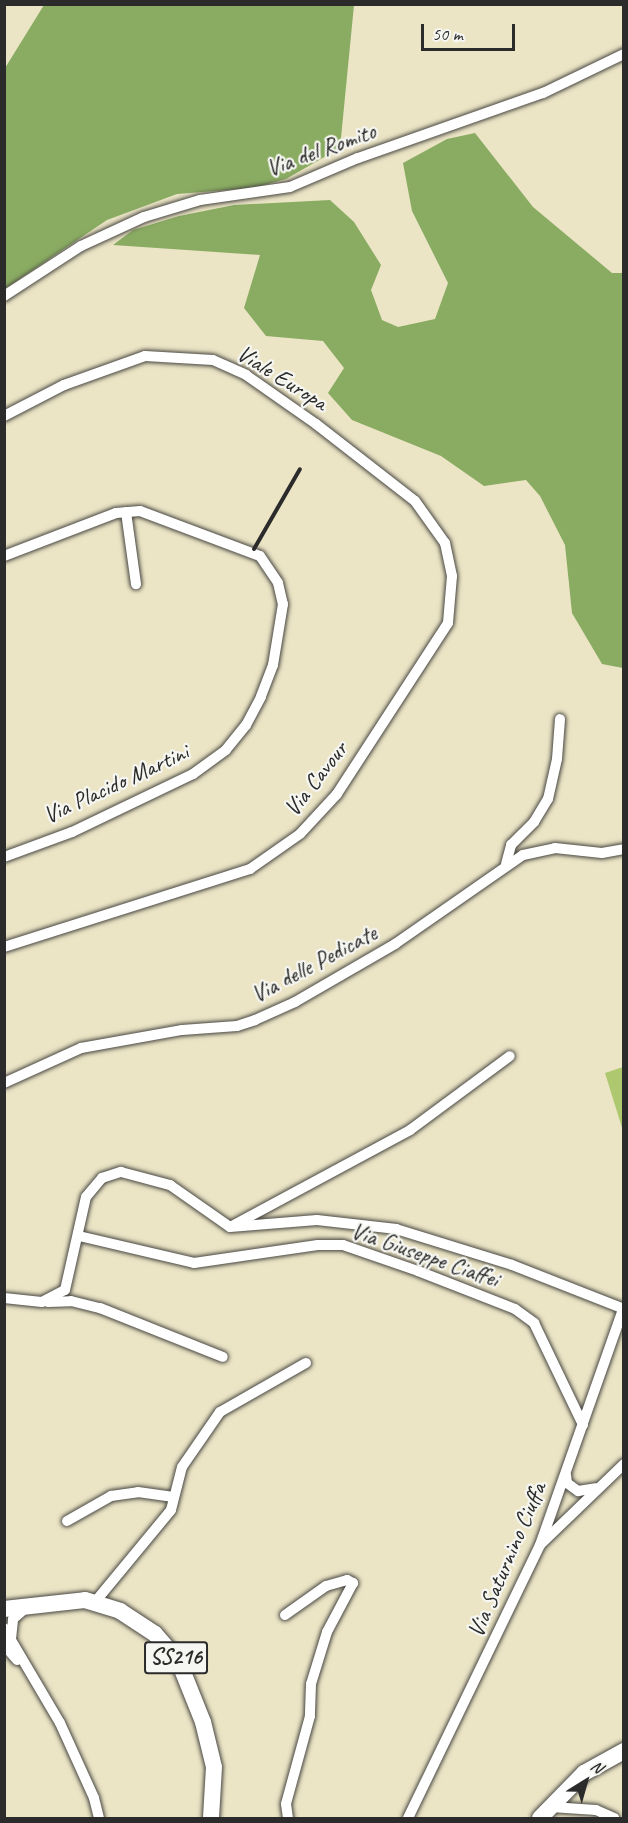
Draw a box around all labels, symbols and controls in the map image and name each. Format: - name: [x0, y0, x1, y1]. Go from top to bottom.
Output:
- scale bar: [424, 12, 518, 50]
- text: 50 m: [432, 23, 463, 45]
- street label: Via del Romito: [262, 117, 380, 183]
- street label: Viale Europa: [231, 339, 333, 417]
- street label: Via Cavour: [278, 736, 354, 822]
- street label: Via Placido Martini: [38, 737, 194, 831]
- street label: Via delle Pedicate: [247, 919, 381, 1009]
- street label: Via Giuseppe Ciaffei: [347, 1216, 503, 1294]
- street label: Via Saturnino Ciuffa: [461, 1478, 553, 1642]
- road number: SS216: [143, 1639, 209, 1677]
- north arrow: [556, 1751, 616, 1811]
- text: N: [587, 1756, 607, 1778]

